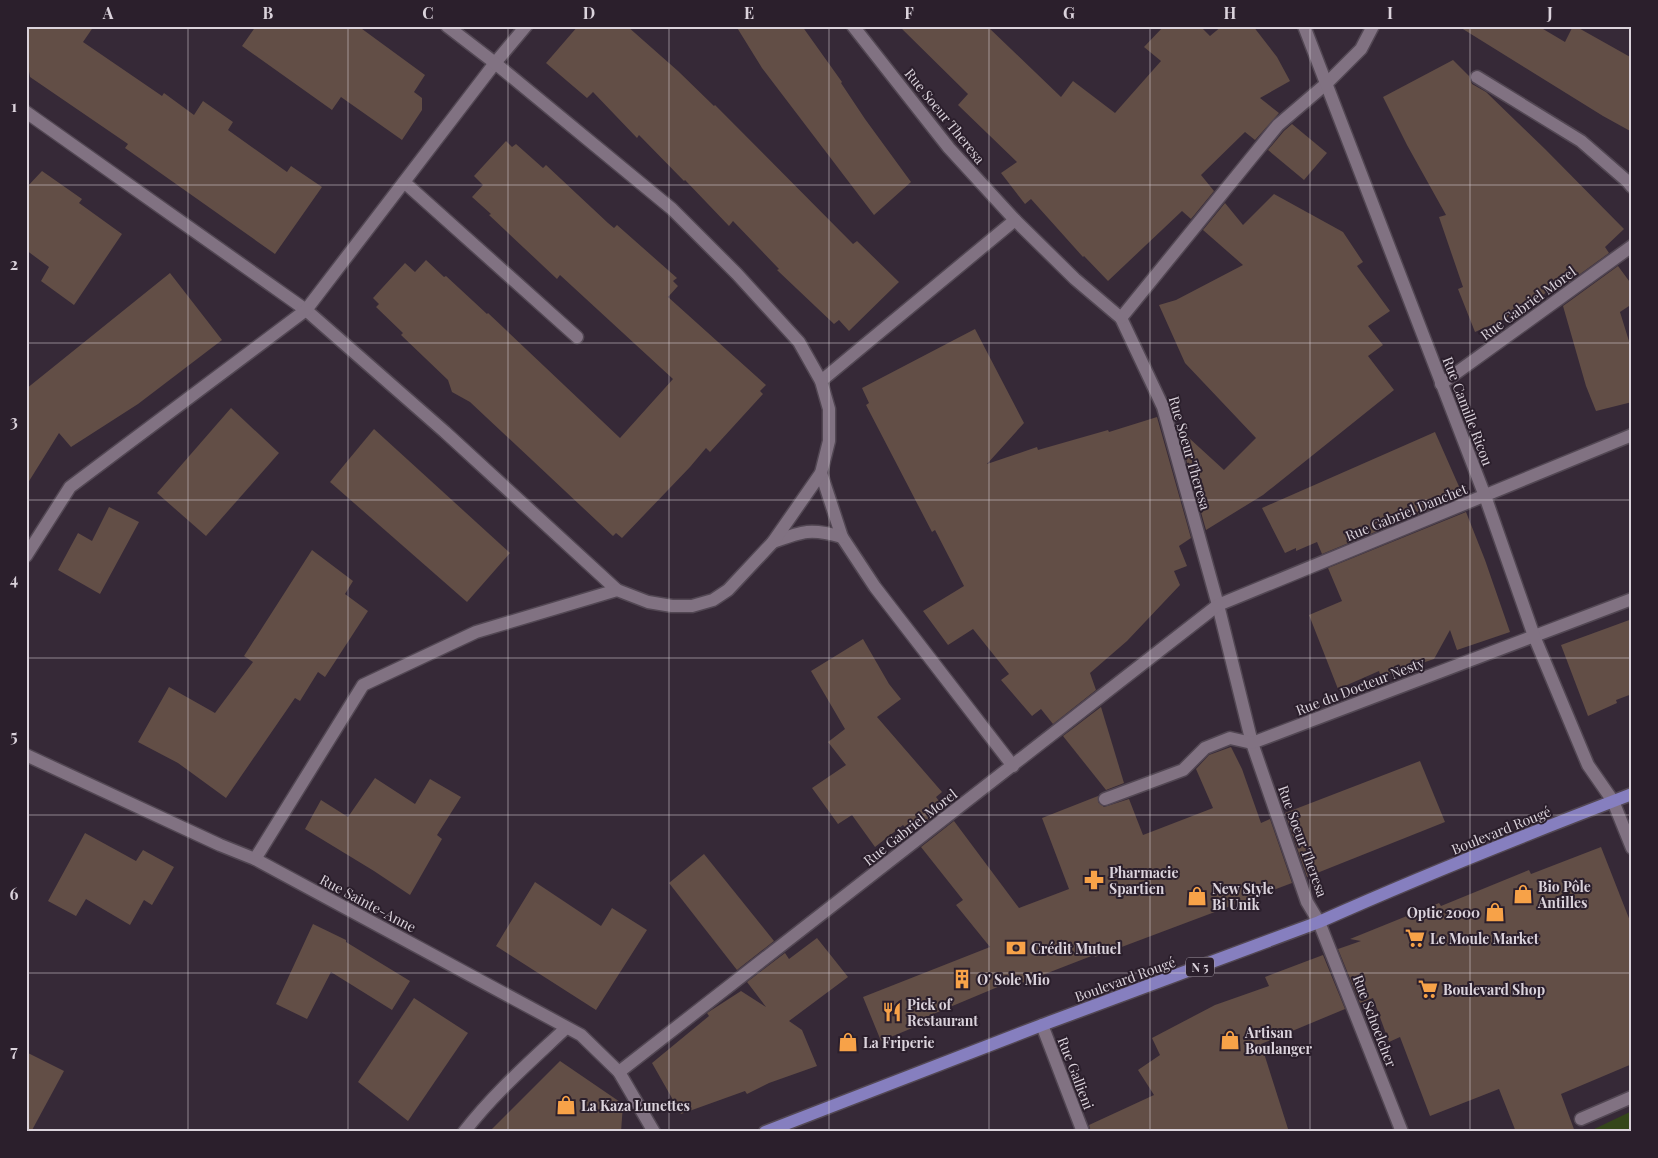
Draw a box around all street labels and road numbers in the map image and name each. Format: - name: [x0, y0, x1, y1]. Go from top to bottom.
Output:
- street label: Rue Soeur Theresa: [901, 64, 989, 168]
- street label: Rue Gabriel Morel: [1476, 262, 1580, 344]
- street label: Rue Camille Ricou: [1438, 354, 1498, 468]
- street label: Rue Soeur Theresa: [1165, 394, 1215, 512]
- street label: Rue Gabriel Danchet: [1342, 478, 1471, 545]
- street label: Rue du Docteur Nesty: [1293, 653, 1427, 719]
- street label: Rue Soeur Theresa: [1274, 783, 1332, 899]
- street label: Rue Gabriel Morel: [859, 784, 961, 870]
- street label: Boulevard Rougé: [1448, 801, 1554, 859]
- street label: Rue Sainte-Anne: [317, 870, 419, 936]
- street label: Boulevard Rougé: [1072, 952, 1178, 1006]
- road number: N 5: [1186, 958, 1214, 976]
- street label: Rue Schoelcher: [1349, 972, 1402, 1071]
- street label: Rue Gallieni: [1053, 1034, 1099, 1112]

